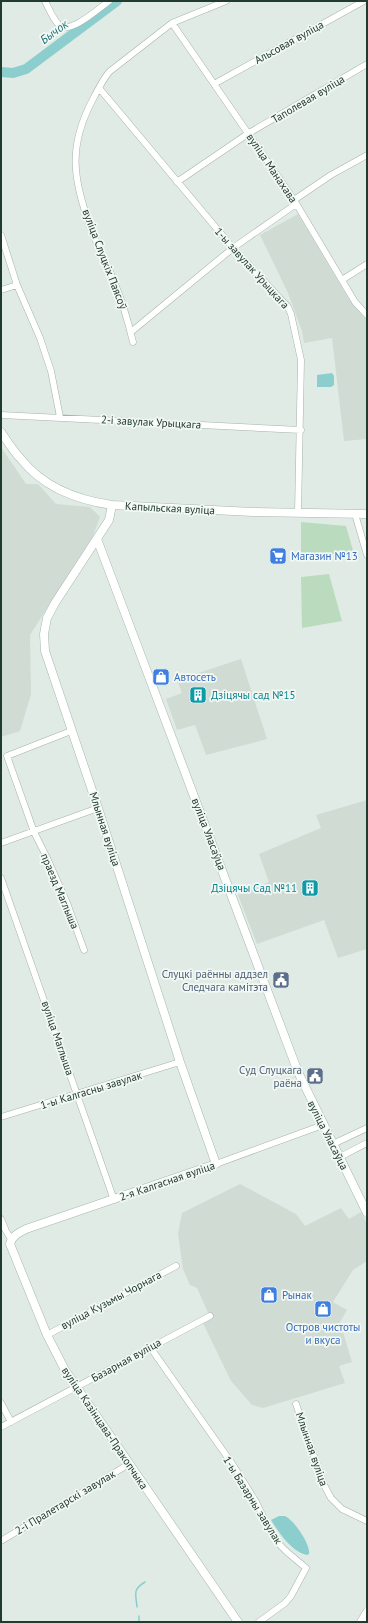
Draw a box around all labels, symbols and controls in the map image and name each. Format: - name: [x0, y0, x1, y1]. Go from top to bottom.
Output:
- water label: Бычок: [37, 16, 71, 47]
- street label: Альсовая вуліца: [252, 17, 326, 67]
- street label: Таполевая вуліца: [269, 72, 347, 126]
- street label: вуліца Манахава: [244, 131, 300, 205]
- street label: вуліца Слуцкіх Паясоў: [79, 207, 131, 312]
- street label: 1-ы завулак Урыцкага: [212, 224, 292, 312]
- street label: 2-і завулак Урыцкага: [100, 412, 202, 432]
- street label: Капыльская вуліца: [125, 499, 215, 517]
- supermarket icon: Магазин №13: [268, 546, 288, 566]
- place label: Магазин №13: [291, 549, 358, 563]
- shop icon: Автосеть: [151, 667, 171, 687]
- place label: Автосеть: [174, 670, 216, 684]
- building icon: Дзіцячы сад №15: [188, 685, 208, 705]
- place label: Дзіцячы сад №15: [211, 688, 296, 702]
- street label: Млынная вуліца: [86, 790, 124, 868]
- street label: вуліца Уласаўца: [189, 796, 229, 872]
- street label: праезд Маглыша: [38, 851, 82, 931]
- building icon: Дзіцячы Сад №11: [300, 878, 320, 898]
- place label: Дзіцячы Сад №11: [211, 881, 297, 895]
- place label: Слуцкі раённы аддзел Следчага камітэта: [162, 967, 268, 994]
- public building icon: Слуцкі раённы аддзел Следчага камітэта: [271, 970, 291, 990]
- street label: вуліца Маглыша: [39, 999, 77, 1077]
- place label: Суд Слуцкага раёна: [239, 1063, 302, 1090]
- public building icon: Суд Слуцкага раёна: [305, 1066, 325, 1086]
- street label: 1-ы Калгасны завулак: [39, 1068, 144, 1112]
- street label: вуліца Уласаўца: [304, 1098, 352, 1172]
- street label: 2-я Калгасная вуліца: [117, 1158, 217, 1204]
- street label: вуліца Кузьмы Чорнага: [58, 1268, 164, 1332]
- shop icon: Рынак: [259, 1285, 279, 1305]
- place label: Рынак: [282, 1288, 312, 1302]
- shop icon: Остров чистоты и вкуса: [313, 1299, 333, 1319]
- place label: Остров чистоты и вкуса: [286, 1320, 360, 1347]
- street label: Базарная вуліца: [89, 1335, 163, 1385]
- street label: вуліца Казінцава-Пракопчыка: [59, 1364, 151, 1492]
- street label: Млынная вуліца: [293, 1410, 331, 1488]
- street label: 1-ы Базарны завулак: [220, 1453, 286, 1547]
- street label: 2-і Пралетарскі завулак: [12, 1466, 118, 1537]

